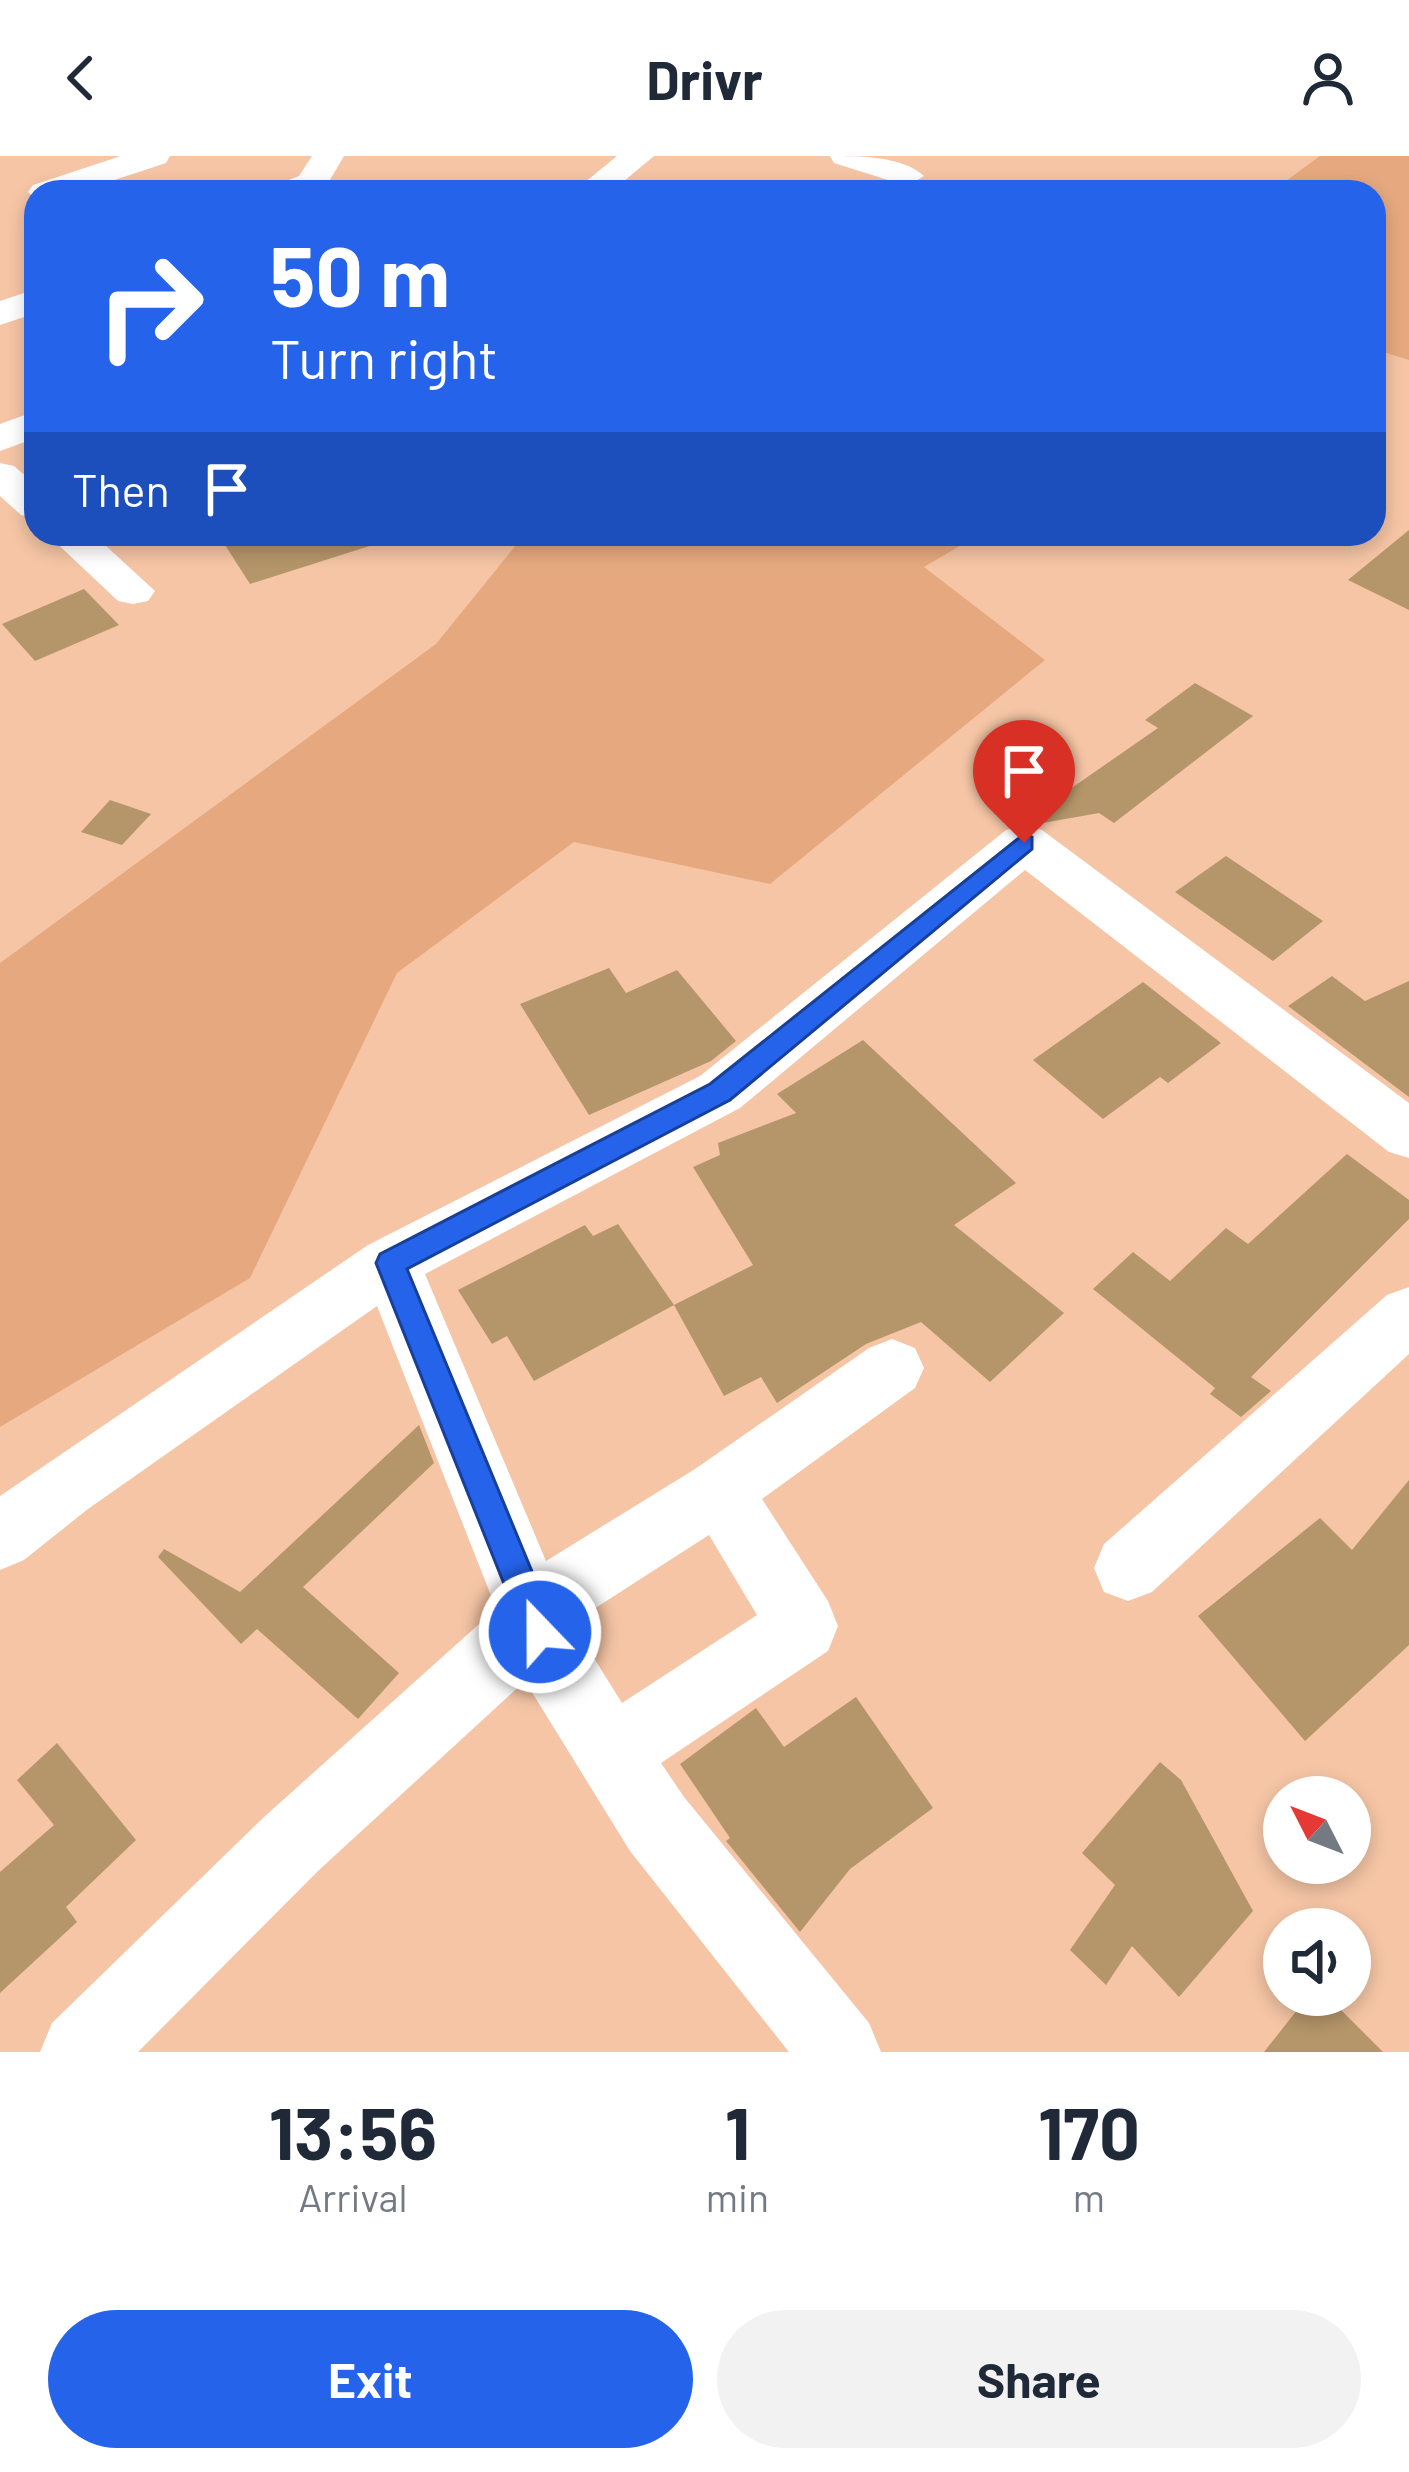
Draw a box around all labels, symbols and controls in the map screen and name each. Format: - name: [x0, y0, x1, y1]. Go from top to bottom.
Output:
- icon: back: [48, 45, 114, 111]
- icon: person: [1295, 45, 1361, 111]
- text: Drivr: [646, 46, 763, 111]
- text: 50 m: [270, 223, 450, 324]
- icon: right: [72, 228, 228, 384]
- text: Turn right: [270, 325, 498, 390]
- icon: arrive: [194, 456, 260, 522]
- text: Then: [72, 462, 170, 516]
- pin: [973, 720, 1075, 843]
- icon: arrive: [991, 738, 1057, 804]
- position arrow: [477, 1569, 603, 1695]
- north arrow: [1263, 1776, 1371, 1884]
- map controls: [1263, 1776, 1371, 2016]
- button: sound: [1263, 1908, 1371, 2016]
- text: 13:56: [269, 2088, 437, 2174]
- text: 1: [725, 2088, 750, 2174]
- text: 170: [1038, 2088, 1140, 2174]
- text: Arrival: [298, 2173, 407, 2220]
- text: min: [706, 2173, 769, 2220]
- text: m: [1073, 2173, 1105, 2220]
- button: Exit: [48, 2310, 693, 2448]
- button: Share: [717, 2310, 1361, 2448]

